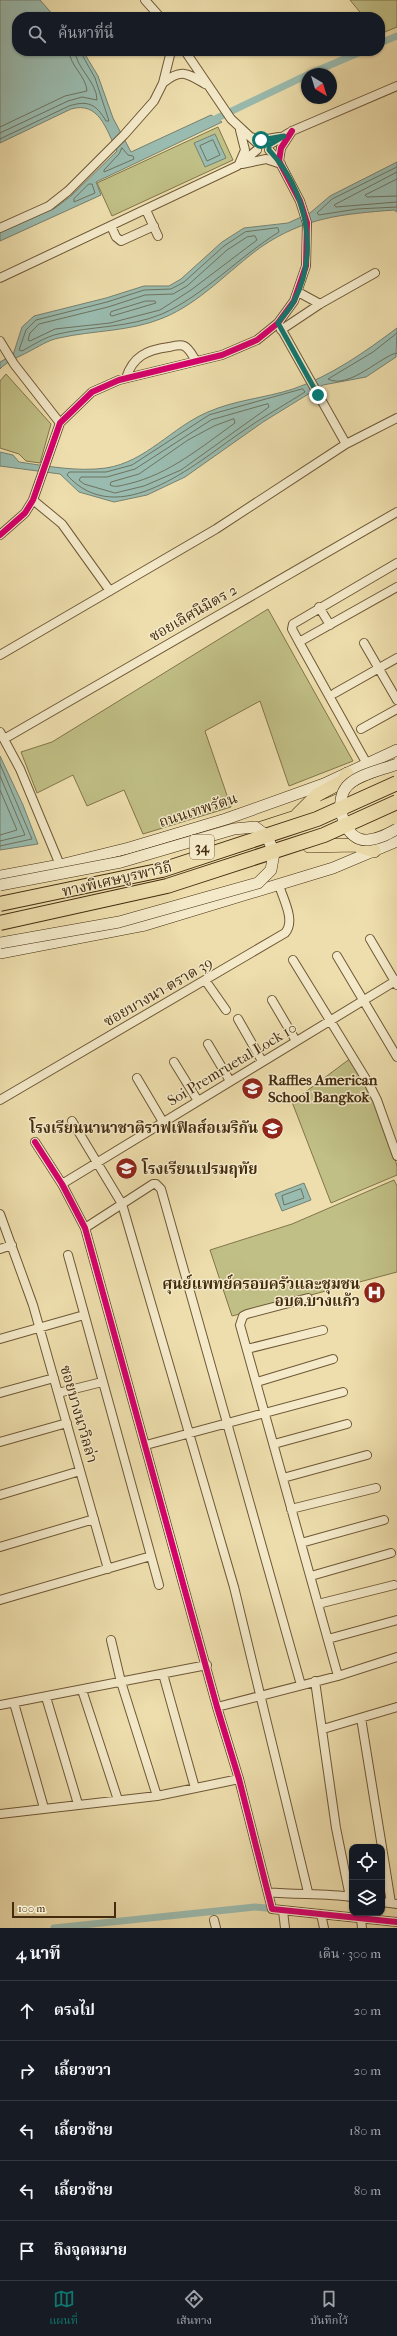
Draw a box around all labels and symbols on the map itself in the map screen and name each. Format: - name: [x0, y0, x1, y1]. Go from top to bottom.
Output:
- north arrow: [301, 68, 337, 104]
- route start: [252, 131, 270, 149]
- route end: [309, 386, 327, 404]
- street label: ซอยเลิศนิมิตร 2: [146, 580, 240, 645]
- street label: ถนนเทพรัตน: [156, 789, 240, 831]
- road number: 34: [190, 835, 214, 859]
- street label: ทางพิเศษบูรพาวิถี: [60, 858, 174, 901]
- street label: ซอยบางนา-ตราด 39: [100, 953, 216, 1031]
- street label: Soi Premruetal Lock 10: [164, 1018, 300, 1110]
- place label: Raffles American School Bangkok: [268, 1071, 378, 1106]
- school or university icon: Raffles American School Bangkok: [239, 1076, 265, 1102]
- school or university icon: โรงเรียนนานาชาติราฟเฟิลส์อเมริกัน: [260, 1115, 286, 1141]
- place label: โรงเรียนนานาชาติราฟเฟิลส์อเมริกัน: [29, 1117, 258, 1137]
- school or university icon: โรงเรียนเปรมฤทัย: [113, 1156, 139, 1182]
- place label: โรงเรียนเปรมฤทัย: [141, 1158, 258, 1178]
- place label: ศุนย์แพทย์ครอบครัวและชุมชน อบต.บางแก้ว: [162, 1274, 360, 1310]
- hospital icon: ศุนย์แพทย์ครอบครัวและชุมชน อบต.บางแก้ว: [362, 1280, 388, 1306]
- street label: ซอยบางนาวิลล่า: [56, 1363, 102, 1465]
- scale bar: [12, 1900, 116, 1919]

